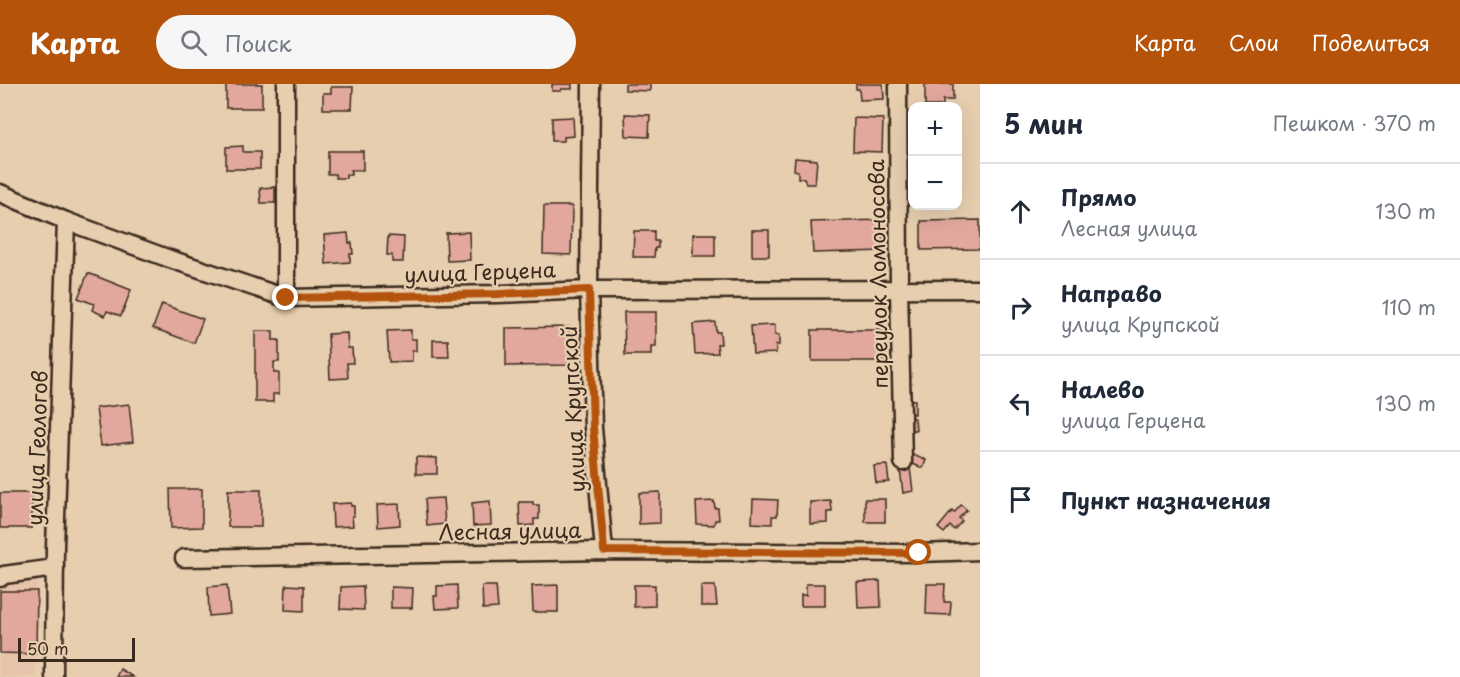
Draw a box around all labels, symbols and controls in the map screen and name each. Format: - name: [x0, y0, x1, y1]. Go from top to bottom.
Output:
- search box: [156, 15, 576, 69]
- text: Карта: [30, 21, 120, 64]
- icon: search: [177, 26, 210, 59]
- text: Поиск: [225, 26, 292, 59]
- text: Карта: [1134, 26, 1196, 58]
- text: Слои: [1229, 26, 1279, 58]
- text: Поделиться: [1312, 26, 1430, 58]
- map controls: [908, 102, 962, 210]
- button: +: [908, 102, 962, 156]
- text: 5 мин: [1004, 104, 1083, 143]
- text: Пешком · 370 m: [1273, 108, 1436, 138]
- button: −: [908, 156, 962, 210]
- street label: переулок Ломоносова: [859, 159, 895, 389]
- text: Прямо: [1061, 180, 1136, 213]
- icon: ahead: [1004, 195, 1037, 228]
- text: 130 m: [1376, 196, 1436, 226]
- text: Лесная улица: [1061, 213, 1197, 243]
- street label: улица Герцена: [404, 252, 556, 290]
- text: Направо: [1061, 276, 1162, 309]
- route end: [272, 284, 298, 310]
- icon: right: [1004, 291, 1037, 324]
- text: 110 m: [1382, 292, 1436, 322]
- text: улица Крупской: [1061, 309, 1220, 339]
- street label: улица Крупской: [552, 325, 592, 493]
- street label: улица Геологов: [17, 370, 55, 526]
- text: Налево: [1061, 372, 1144, 405]
- icon: left: [1004, 387, 1037, 420]
- text: 130 m: [1376, 388, 1436, 418]
- text: улица Герцена: [1061, 405, 1205, 435]
- icon: arrive: [1004, 483, 1037, 516]
- text: Пункт назначения: [1061, 483, 1271, 516]
- street label: Лесная улица: [438, 513, 582, 547]
- route start: [905, 539, 931, 565]
- scale bar: [18, 635, 135, 662]
- text: 50 m: [27, 636, 68, 660]

